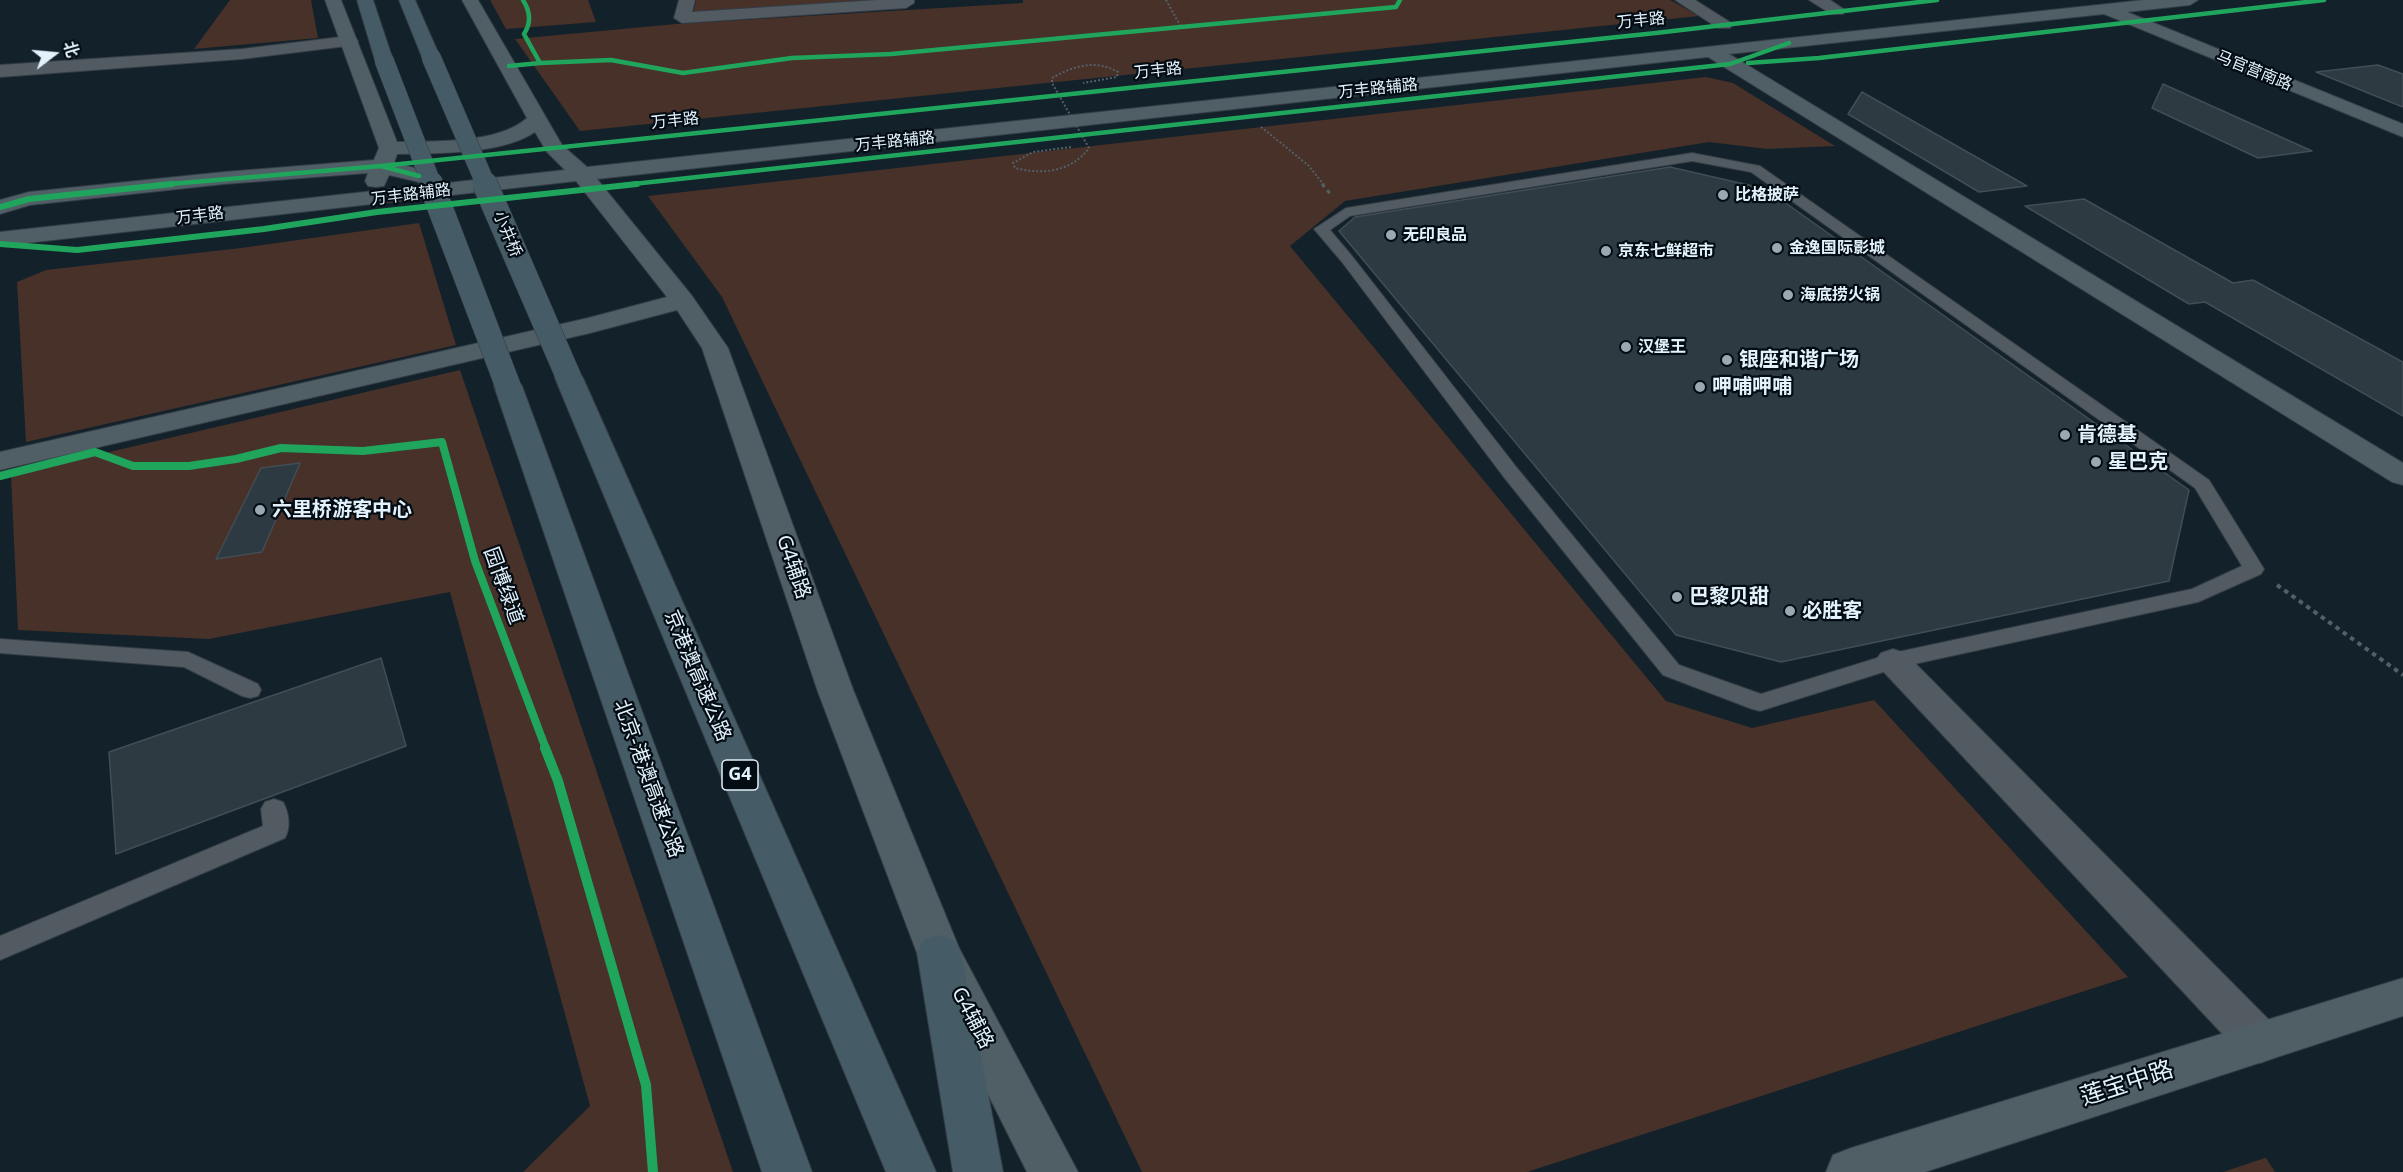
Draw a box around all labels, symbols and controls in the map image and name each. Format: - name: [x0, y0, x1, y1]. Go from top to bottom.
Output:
- street label: 万丰路: [1616, 9, 1666, 33]
- north arrow: [24, 24, 84, 84]
- text: 北: [59, 38, 84, 60]
- street label: 马官营南路: [2213, 47, 2295, 95]
- street label: 万丰路: [1133, 59, 1183, 83]
- street label: 万丰路辅路: [1337, 75, 1419, 103]
- street label: 万丰路: [650, 109, 700, 133]
- street label: 万丰路辅路: [854, 128, 936, 156]
- street label: 万丰路辅路: [370, 181, 452, 209]
- place label: 比格披萨: [1735, 185, 1799, 205]
- marker: 比格披萨: [1716, 188, 1730, 202]
- street label: 万丰路: [175, 204, 225, 228]
- street label: 小井桥: [489, 208, 525, 260]
- place label: 无印良品: [1403, 225, 1467, 245]
- marker: 无印良品: [1384, 228, 1398, 242]
- place label: 金逸国际影城: [1789, 238, 1885, 258]
- place label: 京东七鲜超市: [1618, 241, 1714, 261]
- marker: 金逸国际影城: [1770, 241, 1784, 255]
- marker: 京东七鲜超市: [1599, 244, 1613, 258]
- place label: 海底捞火锅: [1800, 285, 1880, 305]
- marker: 海底捞火锅: [1781, 288, 1795, 302]
- place label: 汉堡王: [1638, 337, 1686, 357]
- marker: 汉堡王: [1619, 340, 1633, 354]
- place label: 银座和谐广场: [1739, 348, 1859, 372]
- marker: 银座和谐广场: [1720, 353, 1734, 367]
- place label: 呷哺呷哺: [1712, 375, 1792, 399]
- marker: 呷哺呷哺: [1693, 380, 1707, 394]
- place label: 肯德基: [2077, 423, 2137, 447]
- marker: 肯德基: [2058, 428, 2072, 442]
- place label: 星巴克: [2108, 450, 2168, 474]
- marker: 星巴克: [2089, 455, 2103, 469]
- place label: 六里桥游客中心: [272, 498, 412, 522]
- marker: 六里桥游客中心: [253, 503, 267, 517]
- street label: G4辅路: [771, 532, 815, 602]
- street label: 园博绿道: [478, 544, 528, 628]
- place label: 巴黎贝甜: [1689, 585, 1769, 609]
- marker: 巴黎贝甜: [1670, 590, 1684, 604]
- place label: 必胜客: [1802, 599, 1862, 623]
- marker: 必胜客: [1783, 604, 1797, 618]
- street label: 京港澳高速公路: [659, 607, 735, 745]
- street label: 北京-港澳高速公路: [608, 697, 688, 861]
- road number: G4: [722, 760, 758, 790]
- street label: G4辅路: [946, 983, 998, 1053]
- street label: 莲宝中路: [2077, 1055, 2177, 1113]

